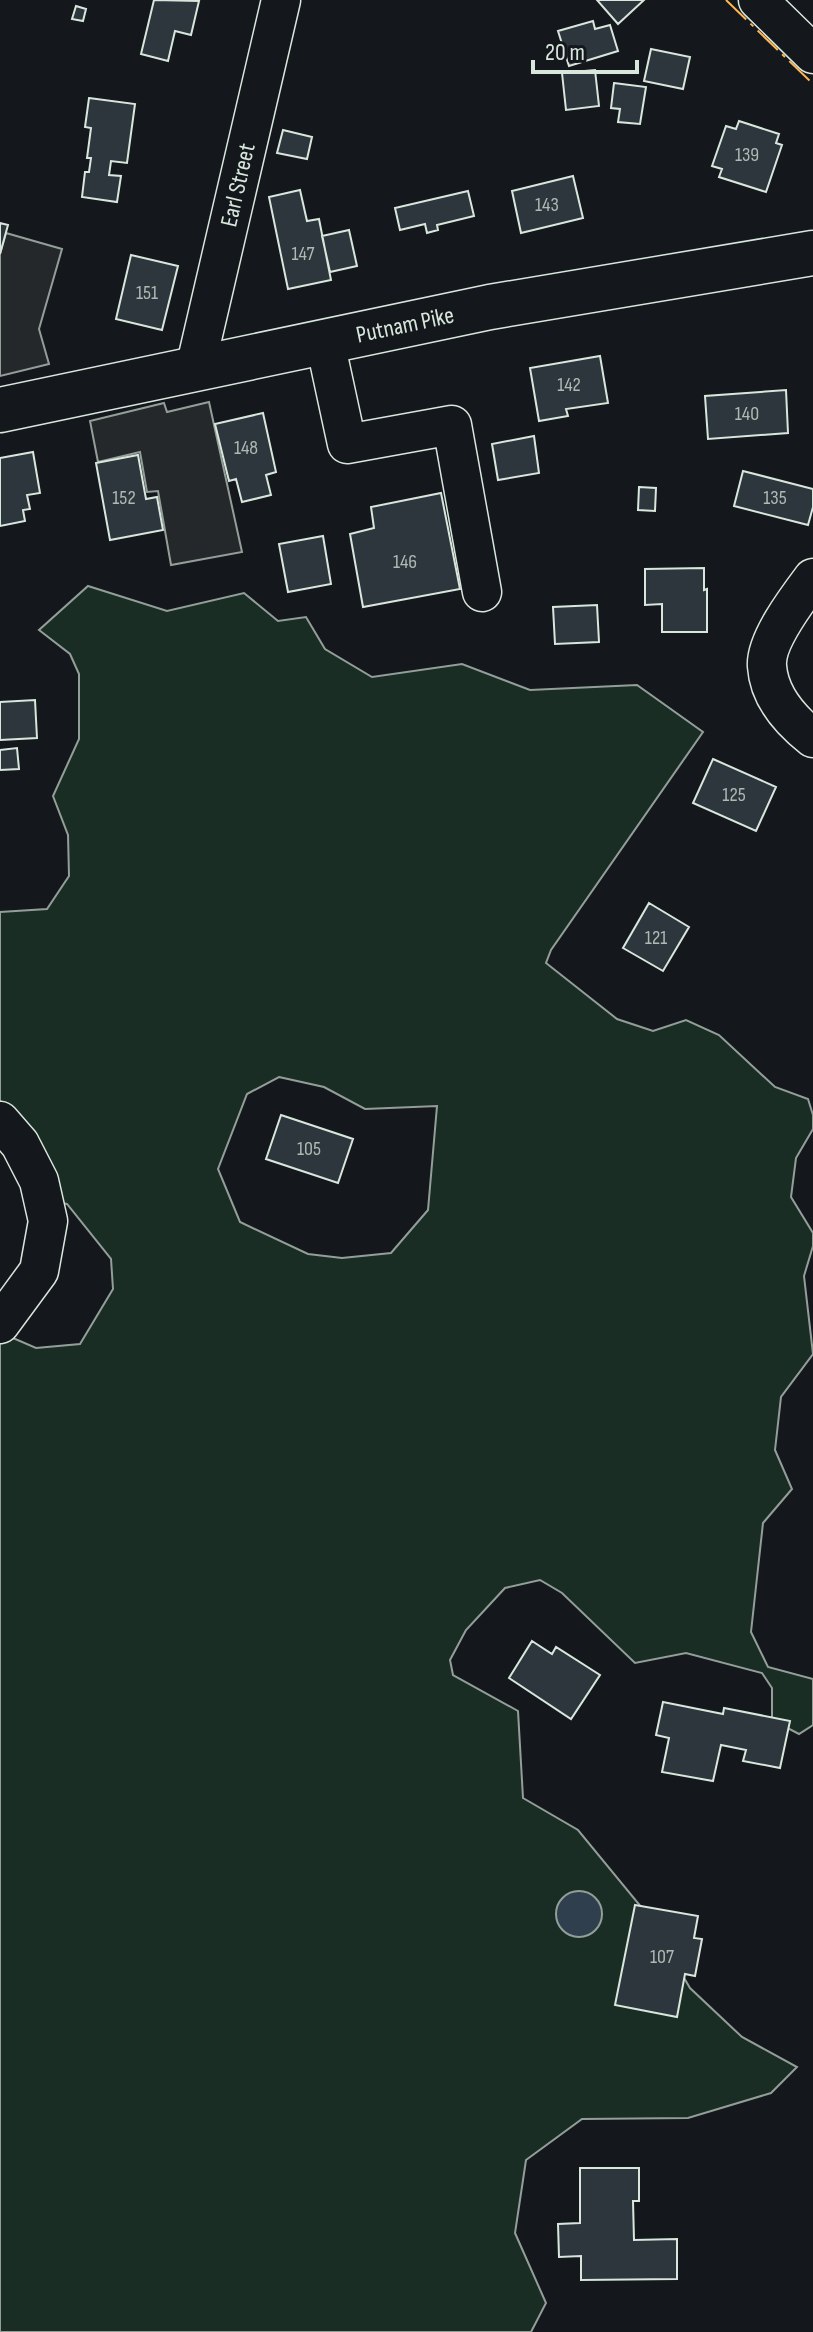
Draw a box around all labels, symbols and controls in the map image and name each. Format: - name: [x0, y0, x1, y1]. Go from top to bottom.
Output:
- scale bar: [533, 24, 637, 74]
- text: 20 m: [545, 38, 585, 67]
- street label: Earl Street: [214, 141, 262, 229]
- house number: 139: [735, 143, 759, 167]
- house number: 143: [535, 193, 559, 217]
- house number: 147: [291, 242, 315, 266]
- house number: 151: [136, 281, 158, 305]
- street label: Putnam Pike: [353, 300, 457, 350]
- house number: 142: [557, 373, 581, 397]
- house number: 140: [735, 402, 759, 426]
- house number: 148: [234, 436, 258, 460]
- house number: 152: [112, 486, 136, 510]
- house number: 135: [763, 486, 787, 510]
- house number: 146: [393, 550, 417, 574]
- house number: 125: [722, 783, 746, 807]
- house number: 121: [645, 926, 667, 950]
- house number: 105: [297, 1137, 321, 1161]
- house number: 107: [650, 1945, 674, 1969]

